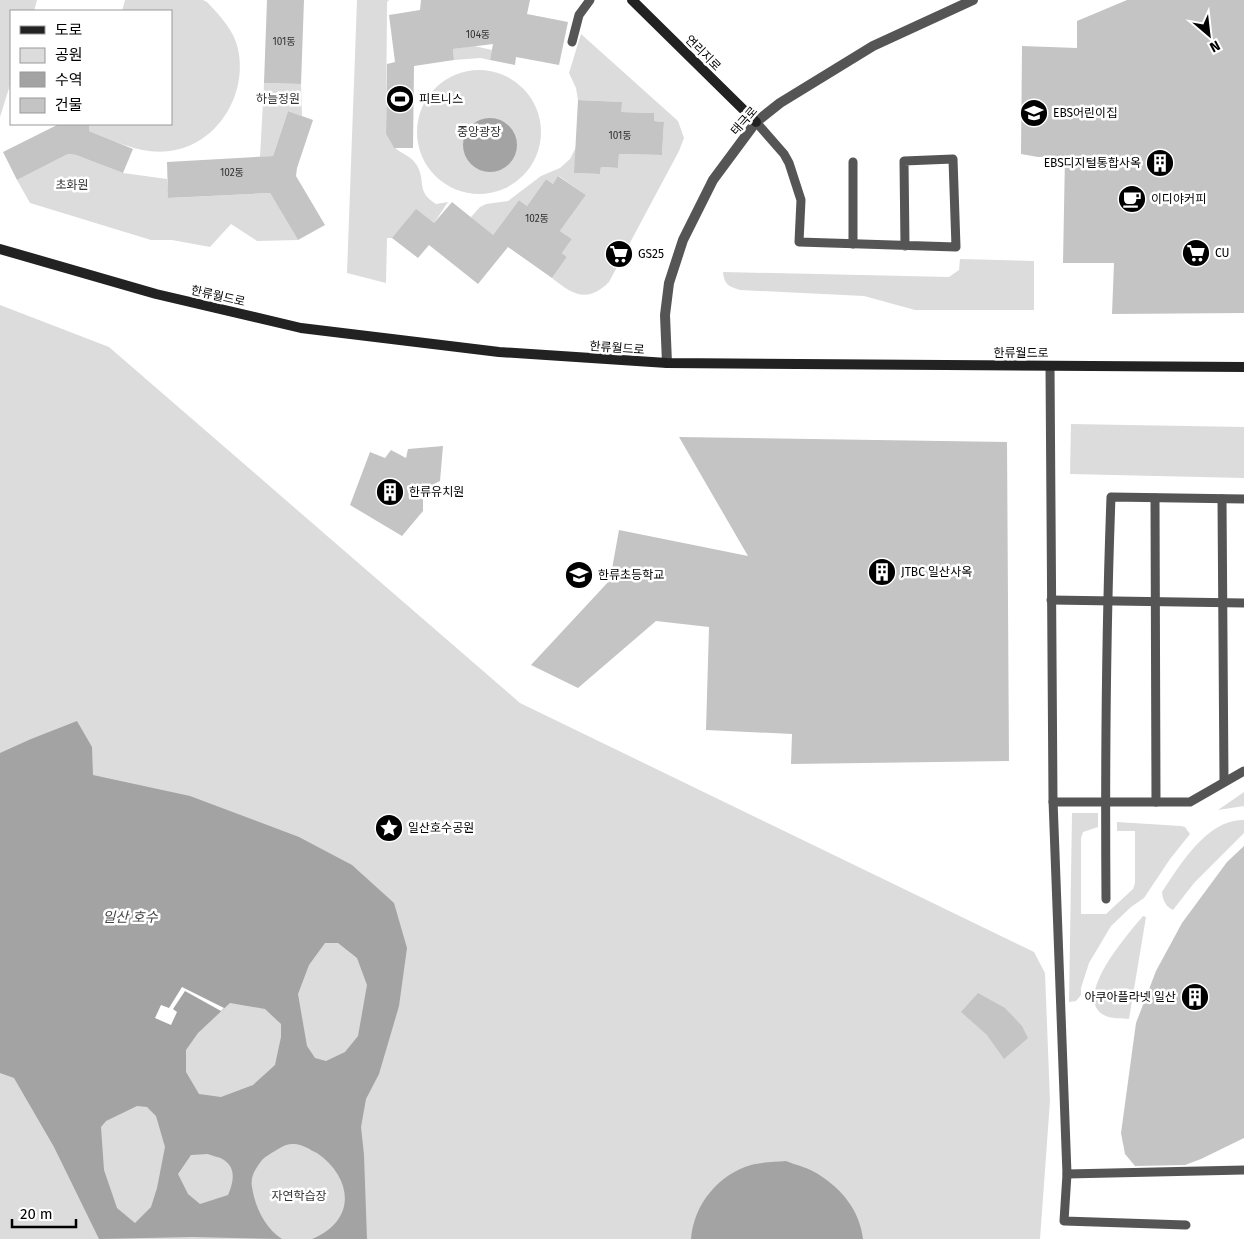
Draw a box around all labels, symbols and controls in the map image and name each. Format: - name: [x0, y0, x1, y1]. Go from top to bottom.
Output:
- legend: [10, 10, 172, 125]
- north arrow: [1184, 10, 1234, 60]
- text: 도로: [55, 21, 83, 39]
- house number: 104동: [466, 29, 490, 41]
- street label: 연리지로: [682, 32, 724, 74]
- house number: 101동: [272, 36, 296, 48]
- text: N: [1207, 36, 1223, 56]
- text: 공원: [55, 46, 83, 64]
- text: 수역: [55, 71, 83, 89]
- sports icon: 피트니스: [385, 84, 415, 114]
- park label: 하늘정원: [256, 92, 300, 106]
- place label: 피트니스: [419, 92, 463, 106]
- text: 건물: [55, 96, 83, 114]
- school or university icon: EBS어린이집: [1019, 98, 1049, 128]
- street label: 태극로: [728, 104, 760, 138]
- place label: EBS어린이집: [1053, 106, 1117, 120]
- park label: 중앙광장: [457, 125, 501, 139]
- house number: 101동: [608, 130, 632, 142]
- building icon: EBS디지털통합사옥: [1145, 148, 1175, 178]
- place label: EBS디지털통합사옥: [1044, 156, 1141, 170]
- house number: 102동: [220, 167, 244, 179]
- park label: 초화원: [55, 178, 89, 192]
- cafe icon: 이디야커피: [1117, 184, 1147, 214]
- place label: 이디야커피: [1151, 192, 1206, 206]
- house number: 102동: [525, 213, 549, 225]
- supermarket icon: CU: [1181, 238, 1211, 268]
- supermarket icon: GS25: [604, 239, 634, 269]
- place label: CU: [1215, 246, 1230, 260]
- place label: GS25: [638, 247, 664, 261]
- street label: 한류월드로: [190, 283, 246, 309]
- street label: 한류월드로: [589, 339, 645, 357]
- street label: 한류월드로: [993, 346, 1049, 360]
- building icon: 한류유치원: [375, 477, 405, 507]
- place label: 한류유치원: [409, 485, 464, 499]
- building icon: JTBC 일산사옥: [867, 557, 897, 587]
- school or university icon: 한류초등학교: [564, 560, 594, 590]
- place label: JTBC 일산사옥: [901, 565, 972, 579]
- place label: 한류초등학교: [598, 568, 664, 582]
- place icon: 일산호수공원: [374, 813, 404, 843]
- place label: 일산호수공원: [408, 821, 474, 835]
- water label: 일산 호수: [102, 909, 159, 926]
- building icon: 아쿠아플라넷 일산: [1180, 982, 1210, 1012]
- place label: 아쿠아플라넷 일산: [1084, 990, 1176, 1004]
- park label: 자연학습장: [271, 1189, 327, 1203]
- scale bar: [12, 1196, 76, 1228]
- text: 20 m: [20, 1205, 53, 1223]

